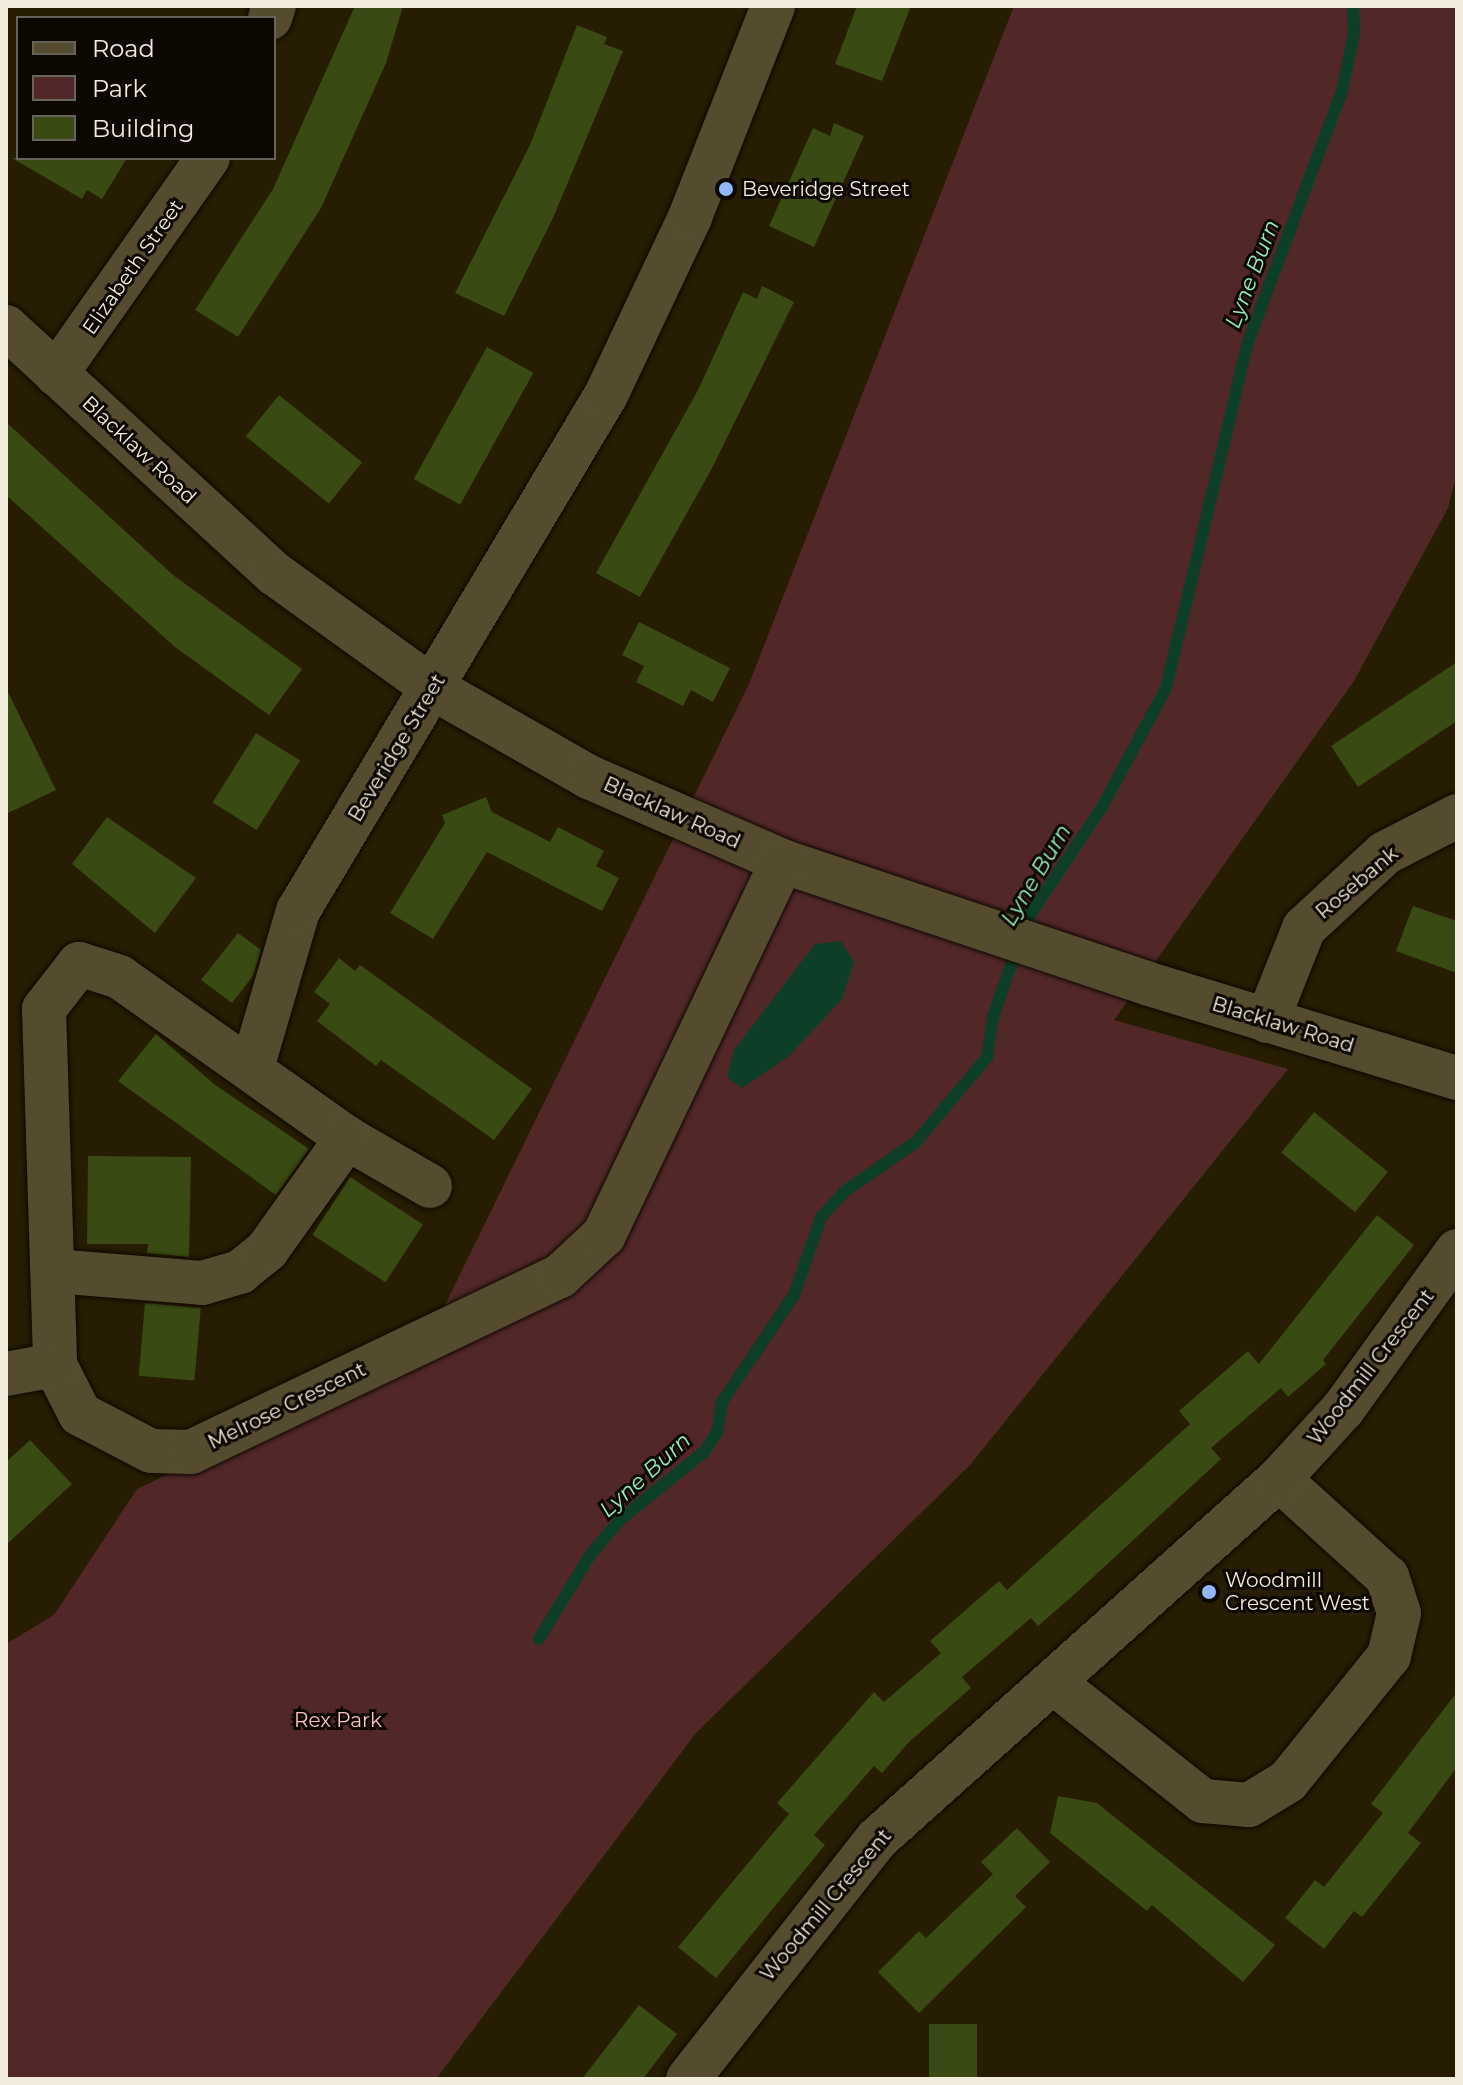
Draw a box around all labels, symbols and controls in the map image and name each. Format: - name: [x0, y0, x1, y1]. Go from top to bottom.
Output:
- legend: [16, 16, 276, 160]
- text: Road: [92, 34, 155, 63]
- text: Park: [92, 74, 147, 103]
- text: Building: [92, 114, 195, 143]
- place label: Beveridge Street: [742, 177, 910, 201]
- marker: Beveridge Street: [717, 180, 735, 198]
- street label: Elizabeth Street: [78, 195, 188, 339]
- water label: Lyne Burn: [1219, 216, 1285, 332]
- street label: Blacklaw Road: [77, 391, 201, 509]
- street label: Beveridge Street: [343, 670, 451, 826]
- street label: Blacklaw Road: [600, 772, 744, 854]
- water label: Lyne Burn: [995, 819, 1077, 931]
- street label: Rosebank: [1311, 842, 1403, 924]
- street label: Blacklaw Road: [1209, 992, 1357, 1058]
- street label: Woodmill Crescent: [1303, 1284, 1439, 1450]
- street label: Melrose Crescent: [204, 1357, 370, 1455]
- water label: Lyne Burn: [594, 1427, 696, 1523]
- place label: Woodmill Crescent West: [1225, 1568, 1370, 1615]
- marker: Woodmill Crescent West: [1200, 1583, 1218, 1601]
- park label: Rex Park: [294, 1708, 382, 1732]
- street label: Woodmill Crescent: [755, 1824, 897, 1986]

